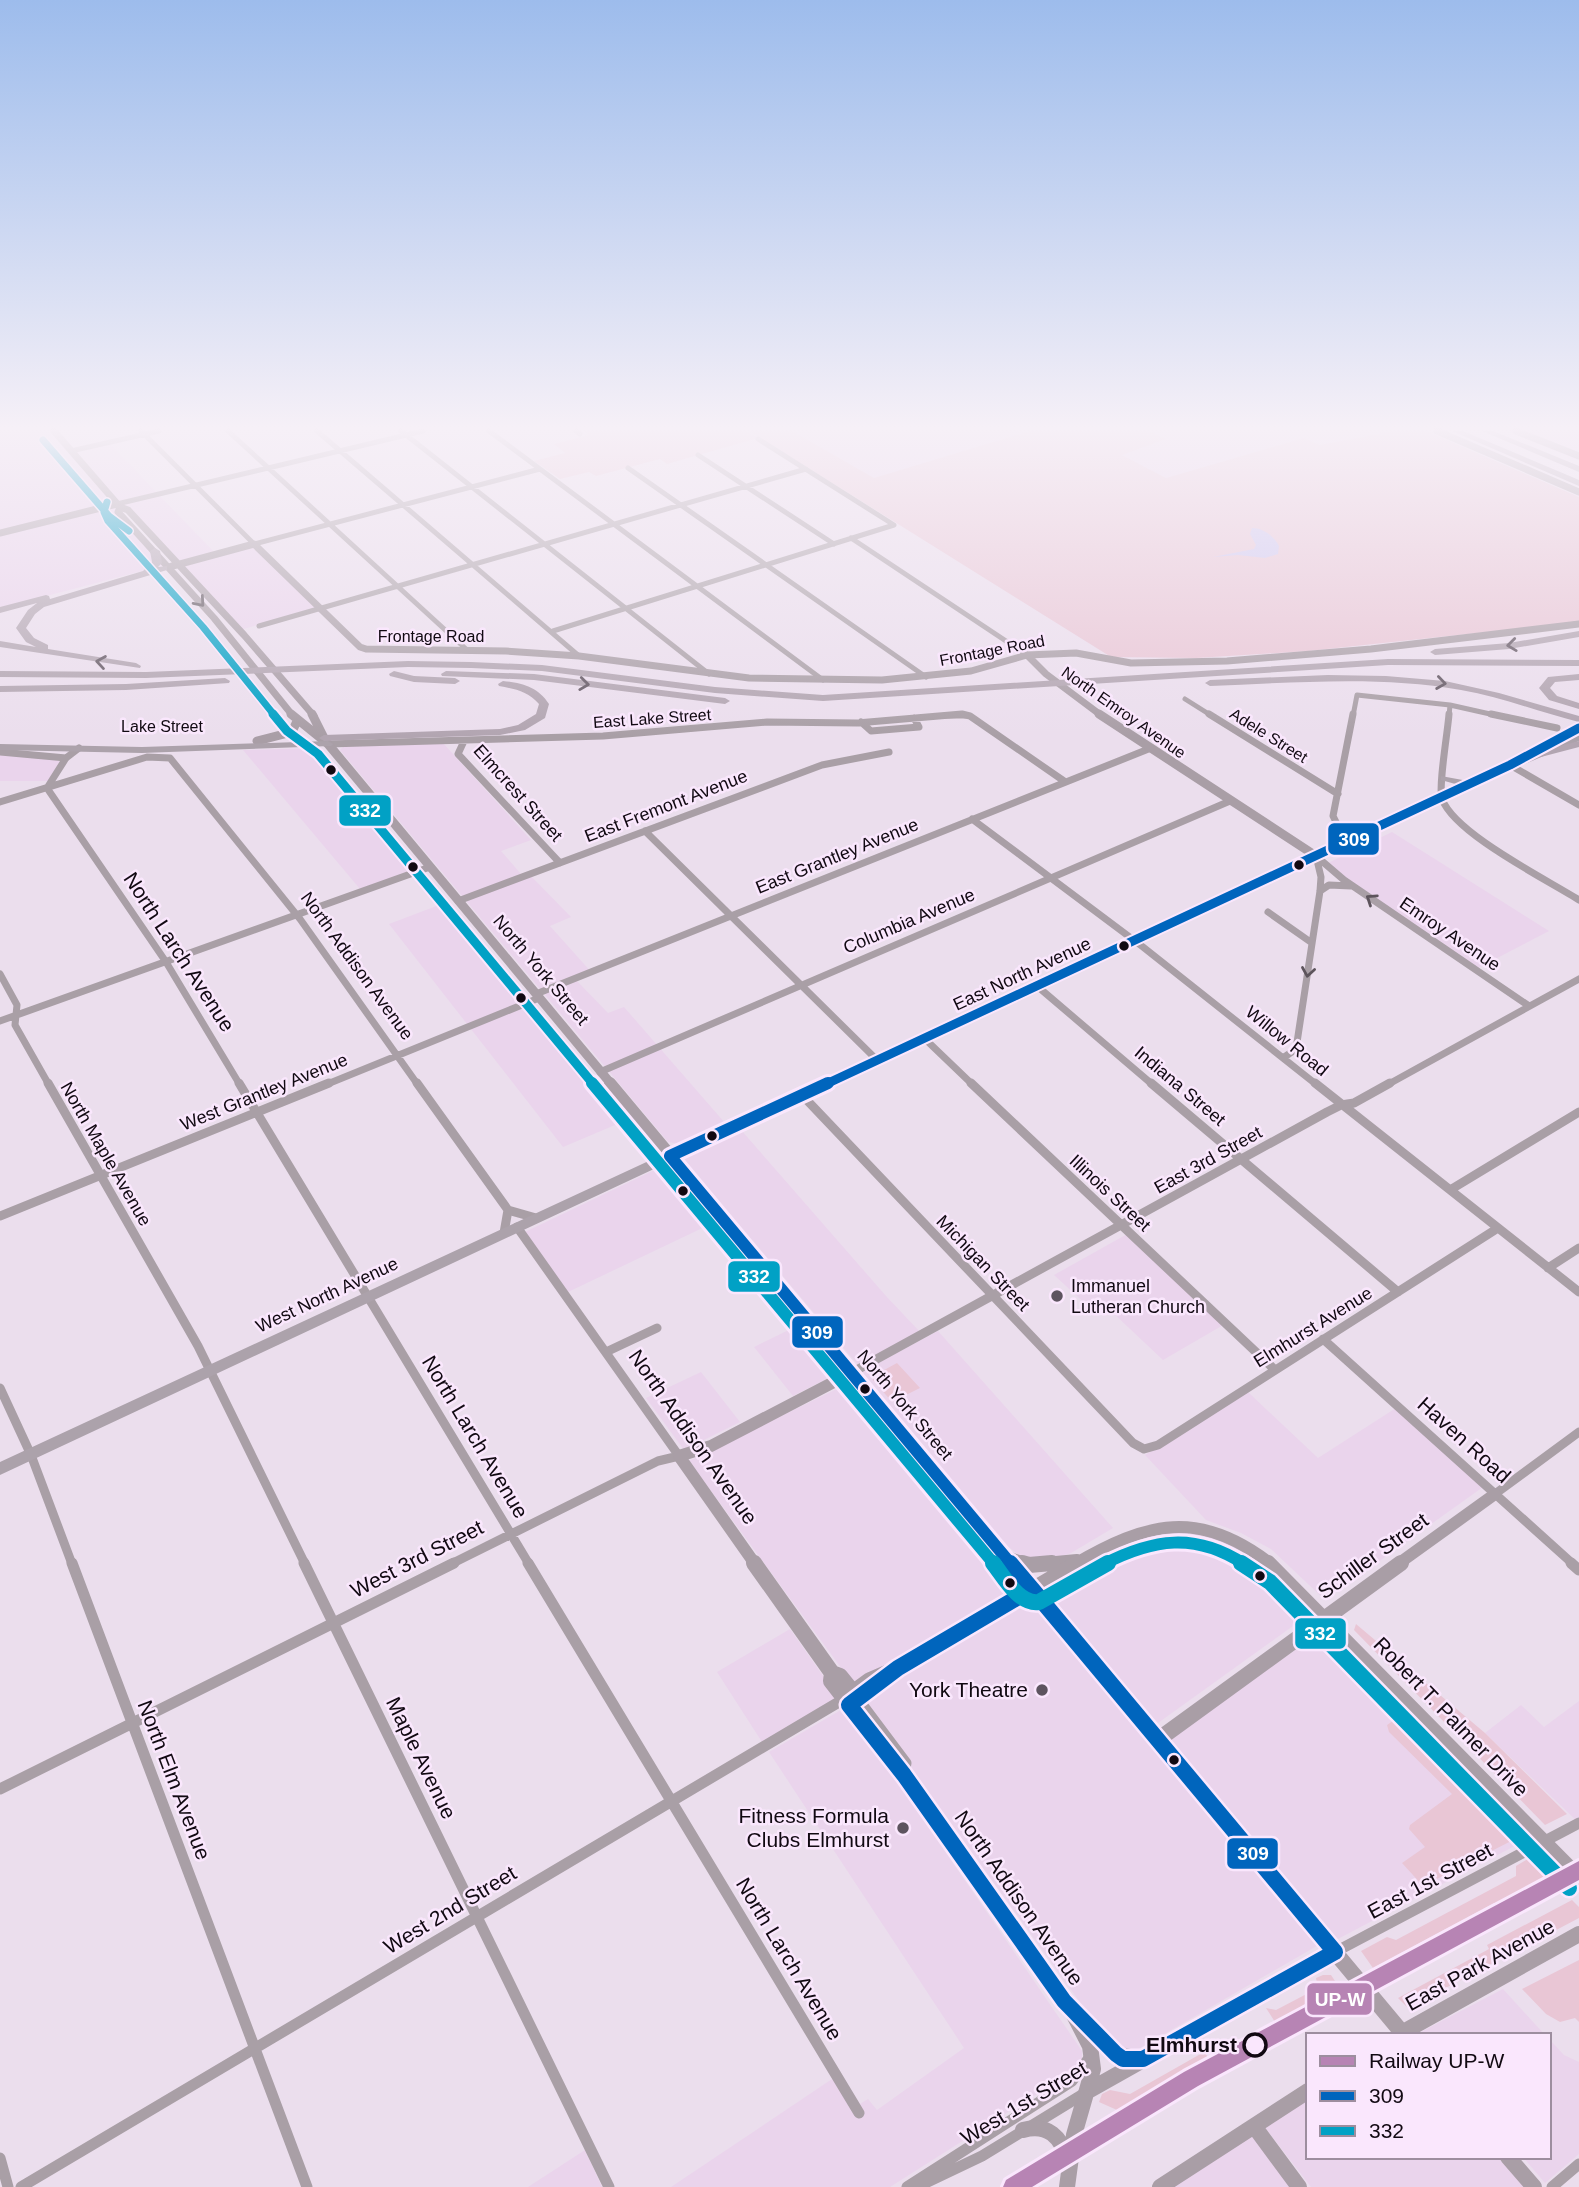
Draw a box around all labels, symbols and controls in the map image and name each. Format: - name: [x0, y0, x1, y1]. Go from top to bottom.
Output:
- one-way arrow: [192, 593, 204, 606]
- street label: Frontage Road: [378, 628, 484, 645]
- street label: Frontage Road: [938, 632, 1046, 669]
- one-way arrow: [1506, 638, 1517, 653]
- one-way arrow: [95, 655, 107, 670]
- street label: North Emroy Avenue: [1058, 663, 1189, 762]
- one-way arrow: [578, 676, 590, 691]
- one-way arrow: [1435, 676, 1447, 691]
- street label: Adele Street: [1227, 705, 1311, 766]
- street label: East Lake Street: [592, 706, 712, 731]
- street label: Lake Street: [121, 718, 203, 735]
- street label: Elmcrest Street: [469, 741, 567, 845]
- unlabelled marker: [324, 763, 338, 777]
- street label: East Fremont Avenue: [582, 766, 750, 846]
- line badge: 332: [338, 794, 392, 827]
- text: 332: [349, 800, 381, 821]
- street label: East Grantley Avenue: [753, 814, 921, 898]
- line badge: 309: [1327, 822, 1380, 856]
- text: 309: [1338, 829, 1370, 850]
- unlabelled marker: [1292, 858, 1306, 872]
- unlabelled marker: [406, 860, 420, 874]
- street label: North Larch Avenue: [119, 868, 240, 1036]
- street label: Columbia Avenue: [840, 884, 978, 958]
- street label: North Addison Avenue: [297, 888, 417, 1044]
- street label: Emroy Avenue: [1396, 893, 1504, 975]
- one-way arrow: [1366, 894, 1379, 907]
- street label: North York Street: [489, 911, 593, 1029]
- street label: East North Avenue: [950, 933, 1094, 1015]
- unlabelled marker: [1117, 939, 1131, 953]
- one-way arrow: [1301, 966, 1316, 978]
- unlabelled marker: [514, 991, 528, 1005]
- street label: Willow Road: [1242, 1002, 1332, 1080]
- street label: Indiana Street: [1131, 1042, 1229, 1130]
- street label: West Grantley Avenue: [178, 1049, 350, 1135]
- street label: North Maple Avenue: [57, 1079, 155, 1229]
- street label: East 3rd Street: [1151, 1122, 1265, 1198]
- unlabelled marker: [705, 1129, 719, 1143]
- street label: Illinois Street: [1065, 1151, 1155, 1235]
- unlabelled marker: [676, 1184, 690, 1198]
- street label: Michigan Street: [932, 1211, 1034, 1315]
- street label: West North Avenue: [253, 1253, 401, 1337]
- line badge: 332: [727, 1260, 781, 1293]
- text: 332: [738, 1266, 770, 1287]
- place label: Immanuel Lutheran Church: [1071, 1276, 1205, 1317]
- street label: Elmhurst Avenue: [1250, 1283, 1376, 1371]
- marker: Immanuel Lutheran Church: [1049, 1288, 1065, 1304]
- line badge: 309: [791, 1315, 844, 1349]
- text: 309: [801, 1322, 833, 1343]
- street label: North Addison Avenue: [624, 1345, 762, 1528]
- street label: North York Street: [853, 1346, 957, 1464]
- street label: North Larch Avenue: [418, 1351, 533, 1522]
- unlabelled marker: [858, 1382, 872, 1396]
- street label: Haven Road: [1413, 1392, 1515, 1487]
- street label: Schiller Street: [1313, 1508, 1432, 1603]
- street label: West 3rd Street: [347, 1515, 487, 1602]
- unlabelled marker: [1253, 1569, 1267, 1583]
- unlabelled marker: [1003, 1576, 1017, 1590]
- line badge: 332: [1294, 1617, 1347, 1650]
- text: 332: [1304, 1623, 1336, 1644]
- street label: Robert T. Palmer Drive: [1369, 1632, 1533, 1801]
- place label: York Theatre: [909, 1678, 1028, 1701]
- marker: York Theatre: [1034, 1682, 1050, 1698]
- street label: Maple Avenue: [382, 1693, 461, 1822]
- street label: North Elm Avenue: [133, 1697, 215, 1863]
- unlabelled marker: [1167, 1753, 1181, 1767]
- place label: Fitness Formula Clubs Elmhurst: [738, 1804, 889, 1851]
- street label: North Addison Avenue: [950, 1806, 1088, 1989]
- marker: Fitness Formula Clubs Elmhurst: [895, 1820, 911, 1836]
- line badge: 309: [1226, 1837, 1279, 1870]
- street label: East 1st Street: [1364, 1838, 1496, 1923]
- text: 309: [1237, 1843, 1269, 1864]
- street label: West 2nd Street: [379, 1861, 520, 1958]
- street label: North Larch Avenue: [732, 1873, 847, 2044]
- street label: East Park Avenue: [1401, 1914, 1558, 2015]
- line badge: UP-W: [1306, 1982, 1373, 2016]
- text: UP-W: [1315, 1989, 1365, 2010]
- place label: Elmhurst: [1146, 2033, 1237, 2056]
- marker: Elmhurst: [1243, 2033, 1267, 2057]
- legend: [1306, 2033, 1551, 2159]
- text: Railway UP-W: [1369, 2049, 1505, 2072]
- street label: West 1st Street: [956, 2056, 1091, 2149]
- text: 309: [1369, 2084, 1404, 2107]
- text: 332: [1369, 2119, 1404, 2142]

